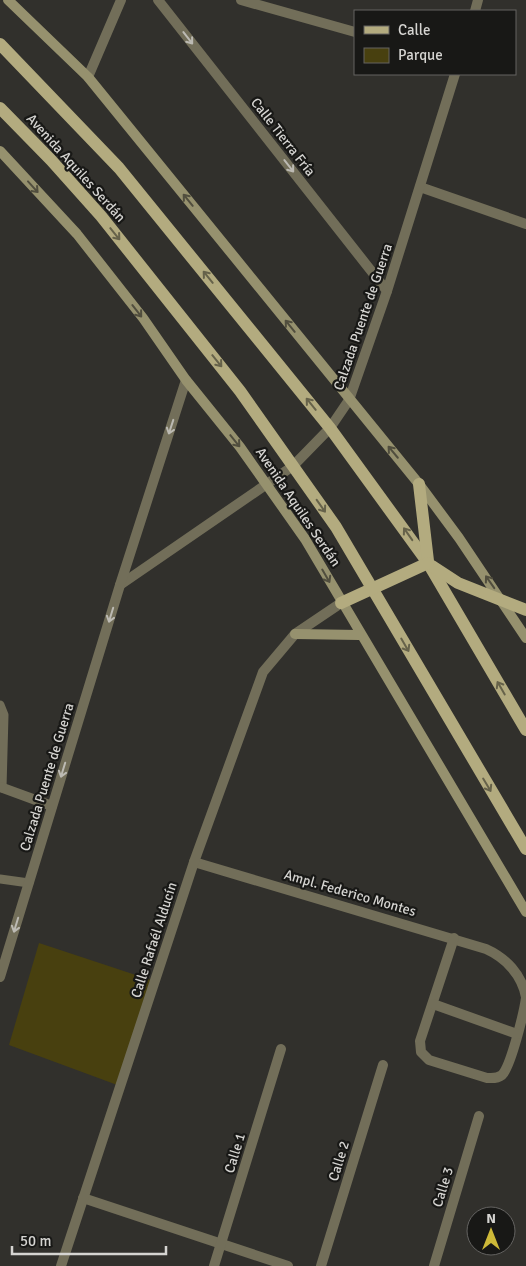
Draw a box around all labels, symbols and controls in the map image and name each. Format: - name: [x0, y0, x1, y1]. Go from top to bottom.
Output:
- legend: [354, 10, 516, 75]
- text: Calle: [398, 21, 431, 39]
- one-way arrow: [183, 31, 193, 45]
- text: Parque: [398, 46, 443, 64]
- street label: Calle Tierra Fría: [247, 94, 319, 180]
- street label: Avenida Aquiles Serdán: [23, 110, 129, 226]
- one-way arrow: [283, 159, 294, 172]
- one-way arrow: [27, 180, 39, 193]
- one-way arrow: [182, 194, 193, 207]
- one-way arrow: [110, 227, 121, 240]
- street label: Calzada Puente de Guerra: [330, 241, 396, 393]
- one-way arrow: [203, 271, 214, 284]
- one-way arrow: [132, 304, 143, 317]
- one-way arrow: [284, 320, 296, 333]
- one-way arrow: [211, 354, 222, 367]
- one-way arrow: [305, 397, 316, 410]
- one-way arrow: [166, 418, 176, 434]
- one-way arrow: [230, 434, 240, 448]
- street label: Avenida Aquiles Serdán: [252, 444, 344, 570]
- one-way arrow: [387, 446, 398, 459]
- one-way arrow: [316, 499, 326, 513]
- one-way arrow: [402, 528, 413, 541]
- one-way arrow: [321, 568, 331, 582]
- one-way arrow: [485, 575, 495, 589]
- one-way arrow: [106, 606, 115, 622]
- one-way arrow: [400, 638, 410, 652]
- one-way arrow: [496, 681, 506, 695]
- street label: Calzada Puente de Guerra: [16, 701, 78, 853]
- one-way arrow: [58, 762, 68, 778]
- one-way arrow: [483, 777, 493, 791]
- street label: Ampl. Federico Montes: [282, 866, 418, 920]
- street label: Calle Rafaél Alducín: [127, 880, 181, 1000]
- one-way arrow: [10, 917, 20, 933]
- street label: Calle 1: [221, 1131, 249, 1175]
- street label: Calle 2: [325, 1139, 353, 1183]
- street label: Calle 3: [429, 1165, 457, 1209]
- north arrow: [466, 1206, 516, 1256]
- text: N: [486, 1210, 496, 1227]
- scale bar: [12, 1224, 166, 1256]
- text: 50 m: [20, 1232, 51, 1250]

